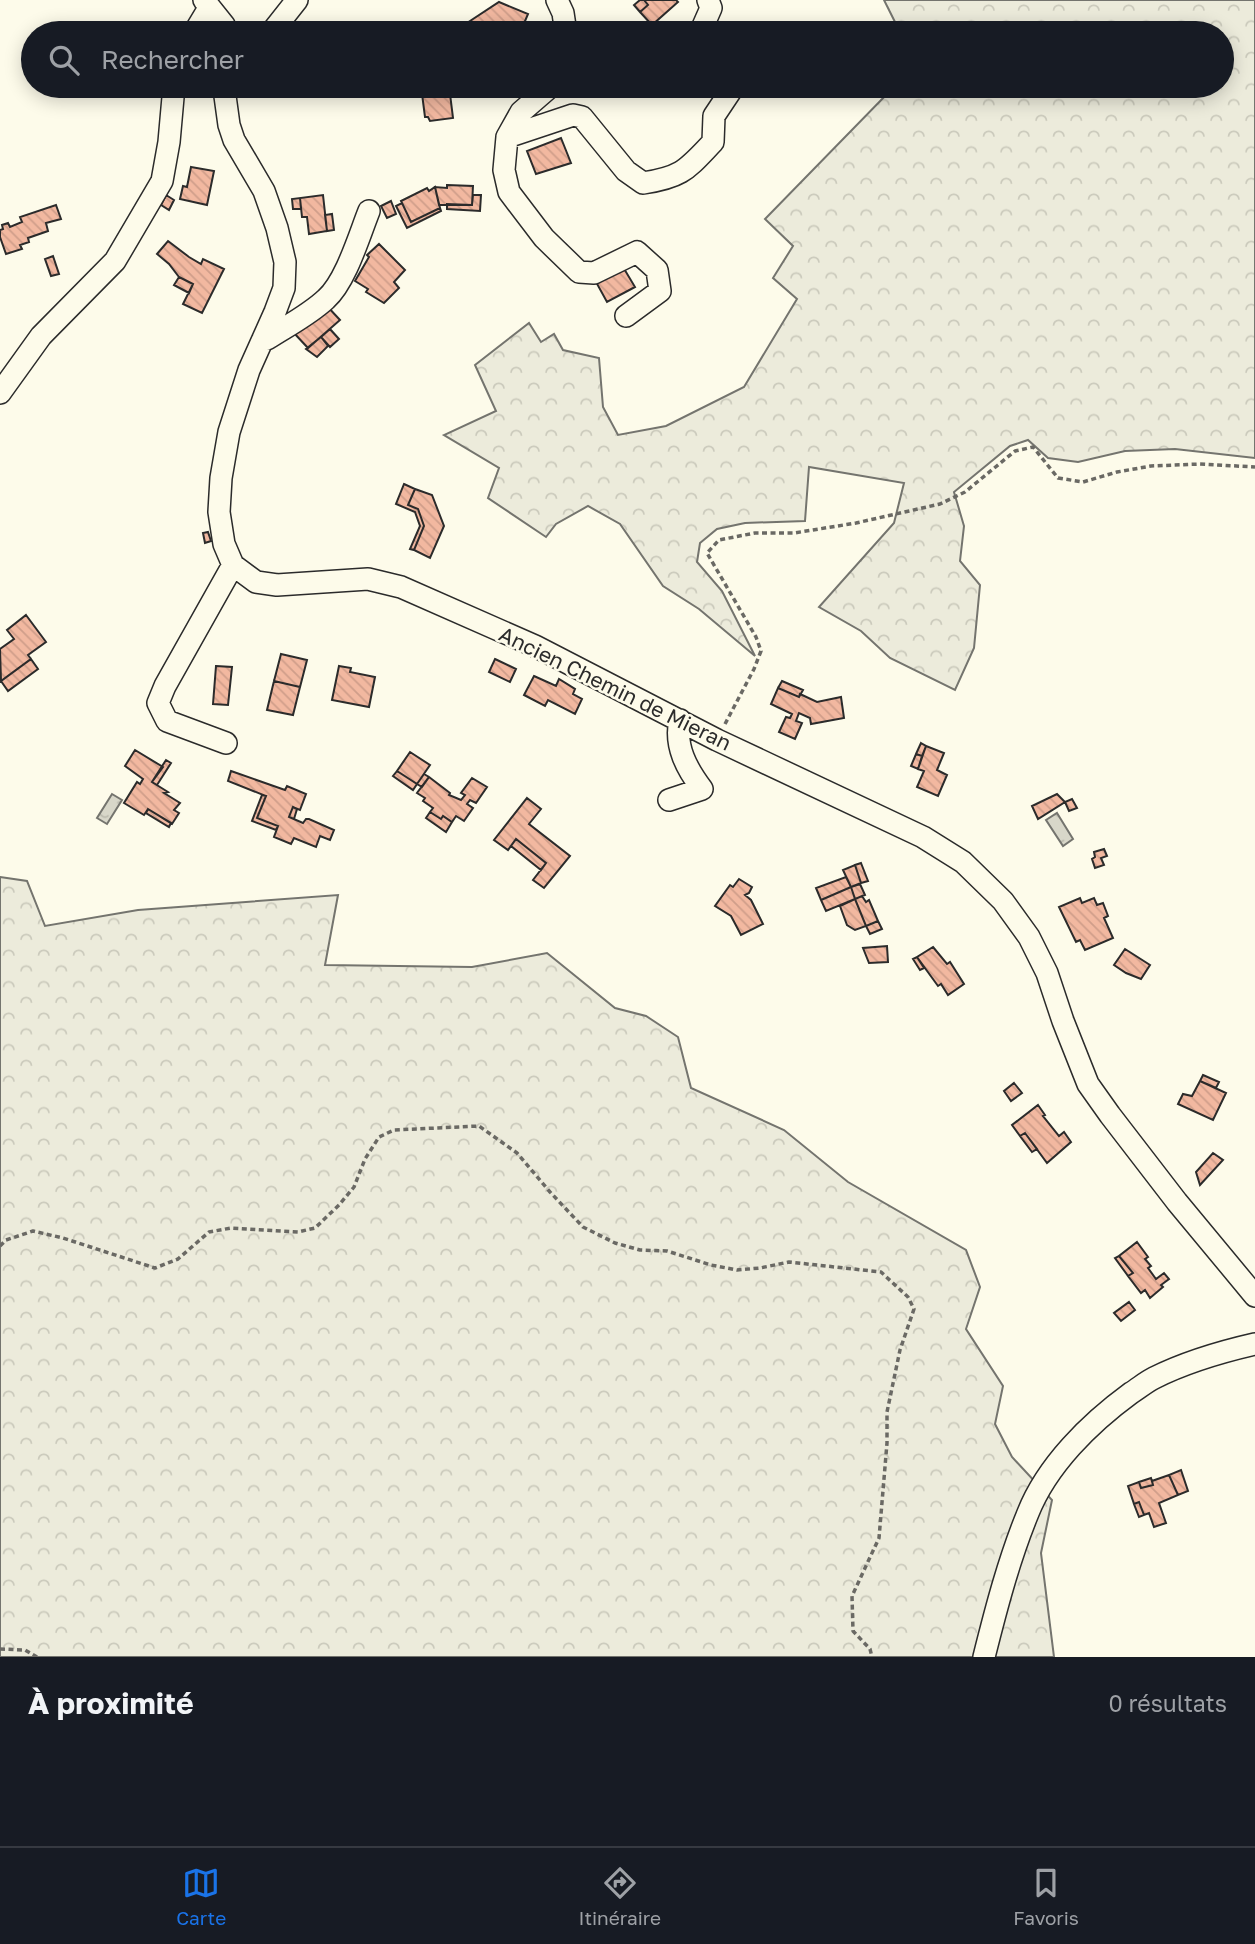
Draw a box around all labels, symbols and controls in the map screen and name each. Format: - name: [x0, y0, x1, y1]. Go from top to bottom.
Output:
- search box: [21, 21, 1234, 98]
- icon: search: [45, 41, 83, 79]
- text: Rechercher: [101, 44, 244, 75]
- street label: Ancien Chemin de Mieran: [495, 620, 736, 756]
- text: À proximité: [28, 1685, 194, 1721]
- text: 0 résultats: [1109, 1689, 1227, 1717]
- tab: Carte: [176, 1864, 226, 1929]
- tab: Itinéraire: [578, 1864, 661, 1929]
- tab: Favoris: [1013, 1864, 1079, 1929]

